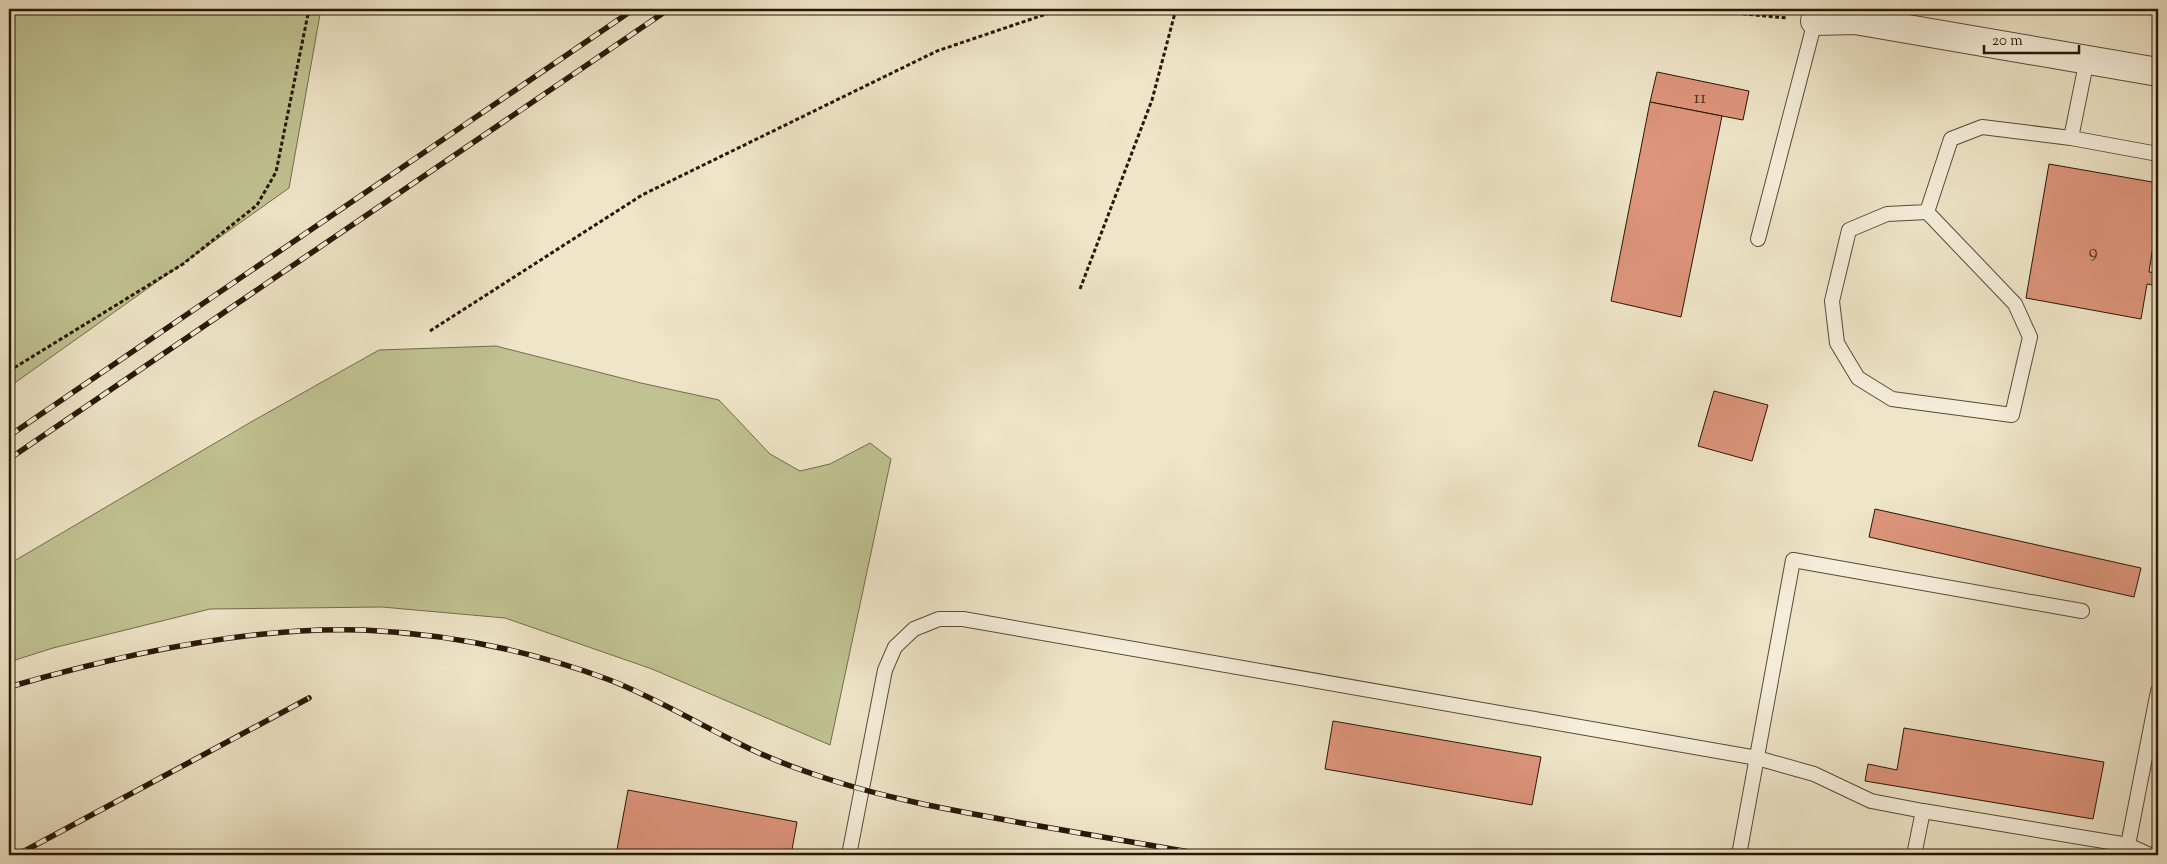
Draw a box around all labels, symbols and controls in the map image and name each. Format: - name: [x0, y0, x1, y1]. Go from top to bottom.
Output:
- scale bar: [1984, 22, 2080, 54]
- text: 20 m: [1992, 31, 2023, 52]
- house number: 11: [1694, 85, 1707, 112]
- house number: 9: [2088, 239, 2098, 266]

